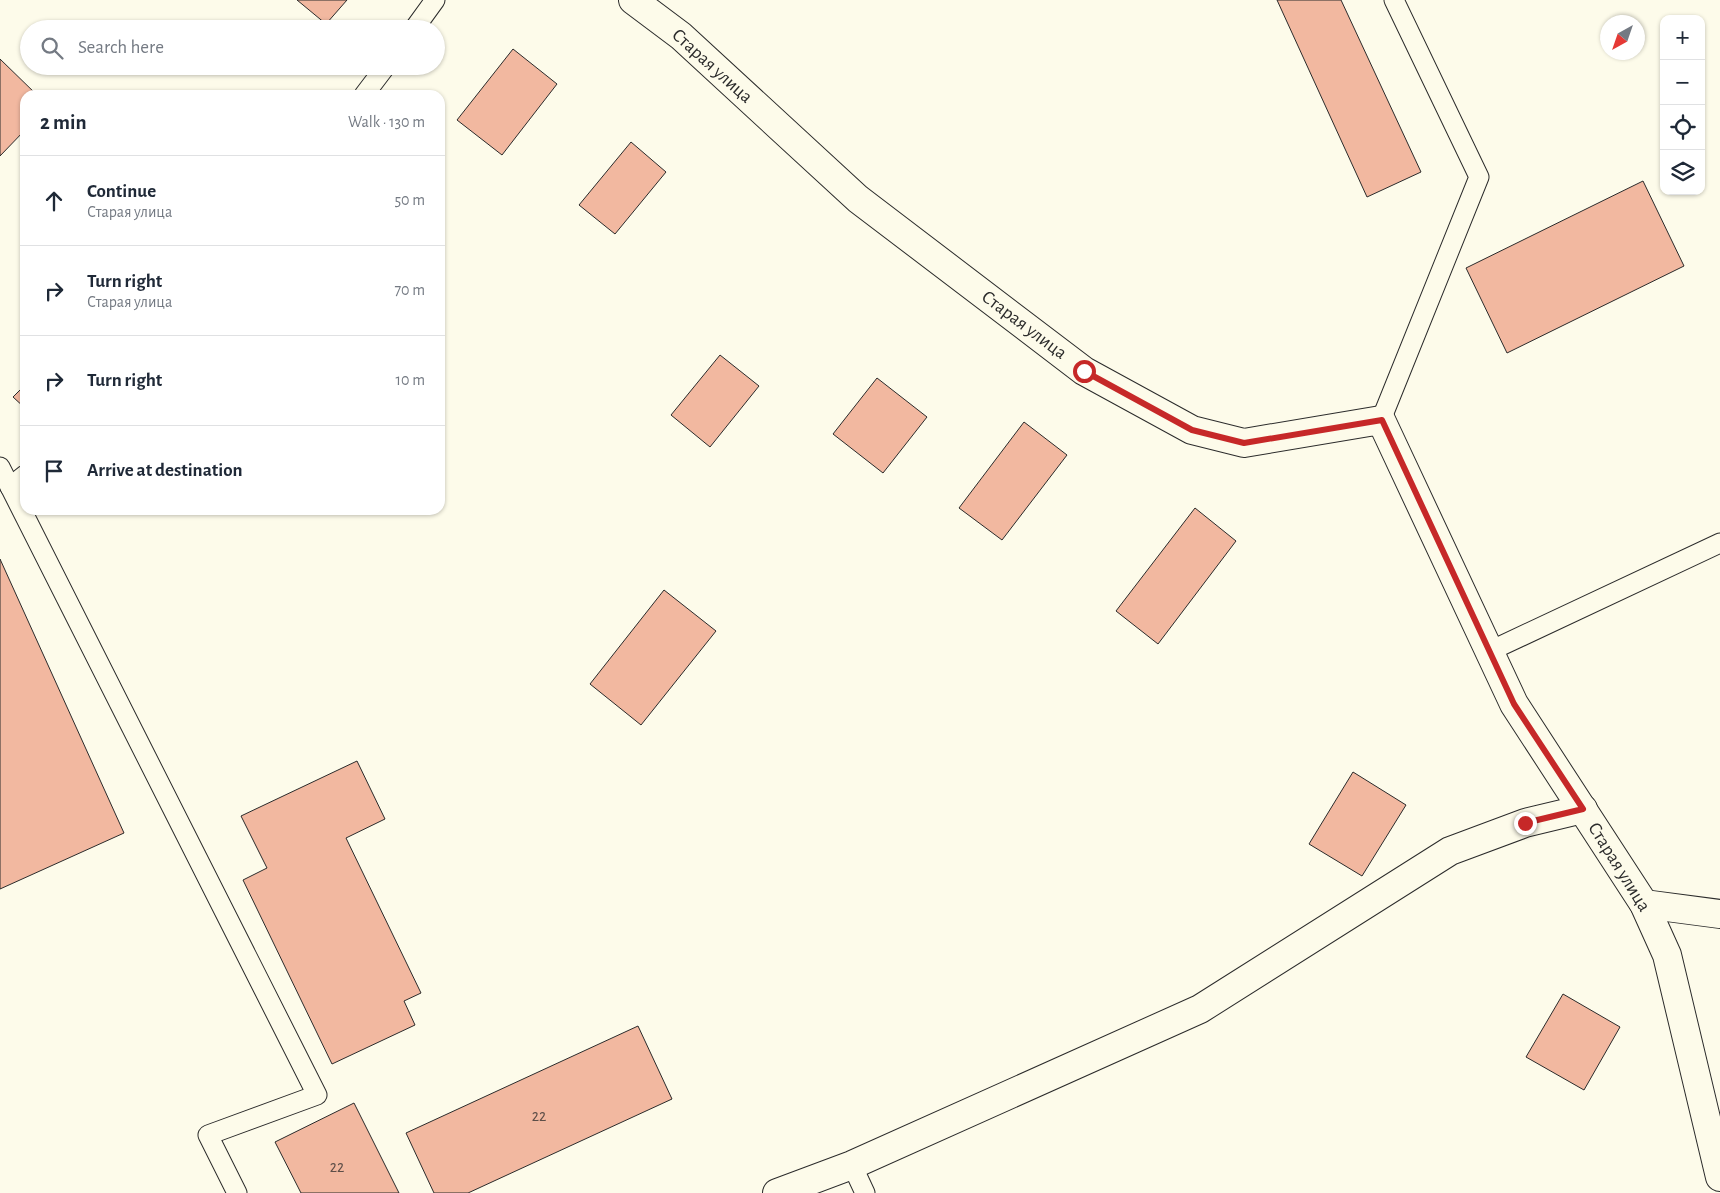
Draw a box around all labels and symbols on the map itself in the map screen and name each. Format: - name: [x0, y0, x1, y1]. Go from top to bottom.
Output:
- north arrow: [1600, 15, 1645, 60]
- street label: Старая улица: [668, 25, 756, 107]
- street label: Старая улица: [978, 287, 1070, 363]
- route start: [1073, 360, 1096, 383]
- route end: [1514, 812, 1537, 835]
- street label: Старая улица: [1584, 819, 1654, 915]
- house number: 22: [532, 1108, 546, 1124]
- house number: 22: [330, 1159, 344, 1175]

